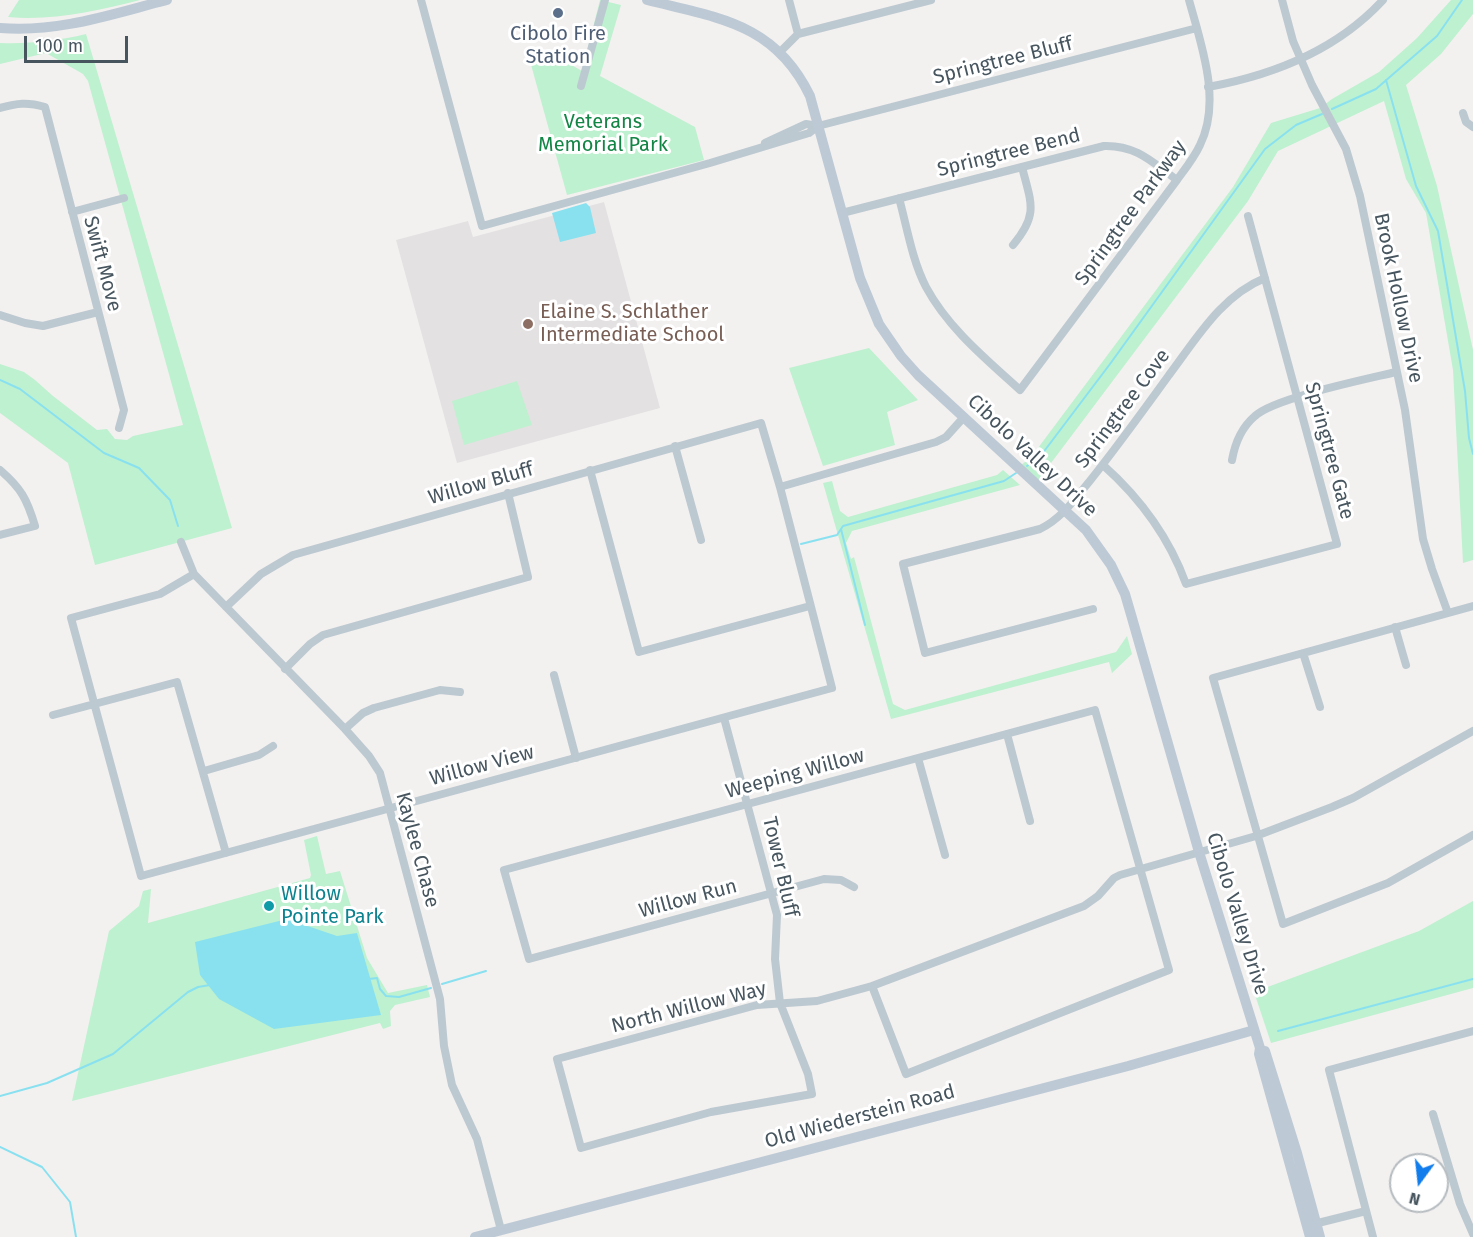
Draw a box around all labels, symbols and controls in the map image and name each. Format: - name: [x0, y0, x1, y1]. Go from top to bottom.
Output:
- marker: Cibolo Fire Station: [551, 6, 565, 20]
- place label: Cibolo Fire Station: [510, 22, 606, 69]
- scale bar: [27, 24, 130, 62]
- street label: Springtree Bluff: [931, 32, 1075, 90]
- text: 100 m: [35, 35, 83, 57]
- park label: Veterans Memorial Park: [538, 110, 668, 157]
- street label: Springtree Bend: [935, 124, 1083, 182]
- street label: Springtree Parkway: [1070, 136, 1192, 290]
- street label: Brook Hollow Drive: [1368, 211, 1428, 385]
- street label: Swift Move: [78, 214, 126, 314]
- place label: Elaine S. Schlather Intermediate School: [540, 300, 724, 347]
- marker: Elaine S. Schlather Intermediate School: [521, 317, 535, 331]
- street label: Springtree Cove: [1070, 345, 1176, 473]
- street label: Springtree Gate: [1299, 380, 1359, 522]
- street label: Cibolo Valley Drive: [962, 390, 1102, 522]
- street label: Willow Bluff: [426, 458, 536, 510]
- street label: Willow View: [427, 741, 537, 791]
- street label: Weeping Willow: [723, 744, 867, 804]
- street label: Kaylee Chase: [390, 790, 444, 910]
- street label: Tower Bluff: [757, 814, 803, 920]
- street label: Cibolo Valley Drive: [1201, 830, 1273, 998]
- street label: Willow Run: [636, 874, 740, 924]
- place label: Willow Pointe Park: [281, 882, 384, 929]
- marker: Willow Pointe Park: [262, 899, 276, 913]
- street label: North Willow Way: [609, 977, 769, 1039]
- street label: Old Wiederstein Road: [762, 1080, 958, 1154]
- north arrow: [1389, 1153, 1449, 1213]
- text: N: [1407, 1188, 1422, 1209]

